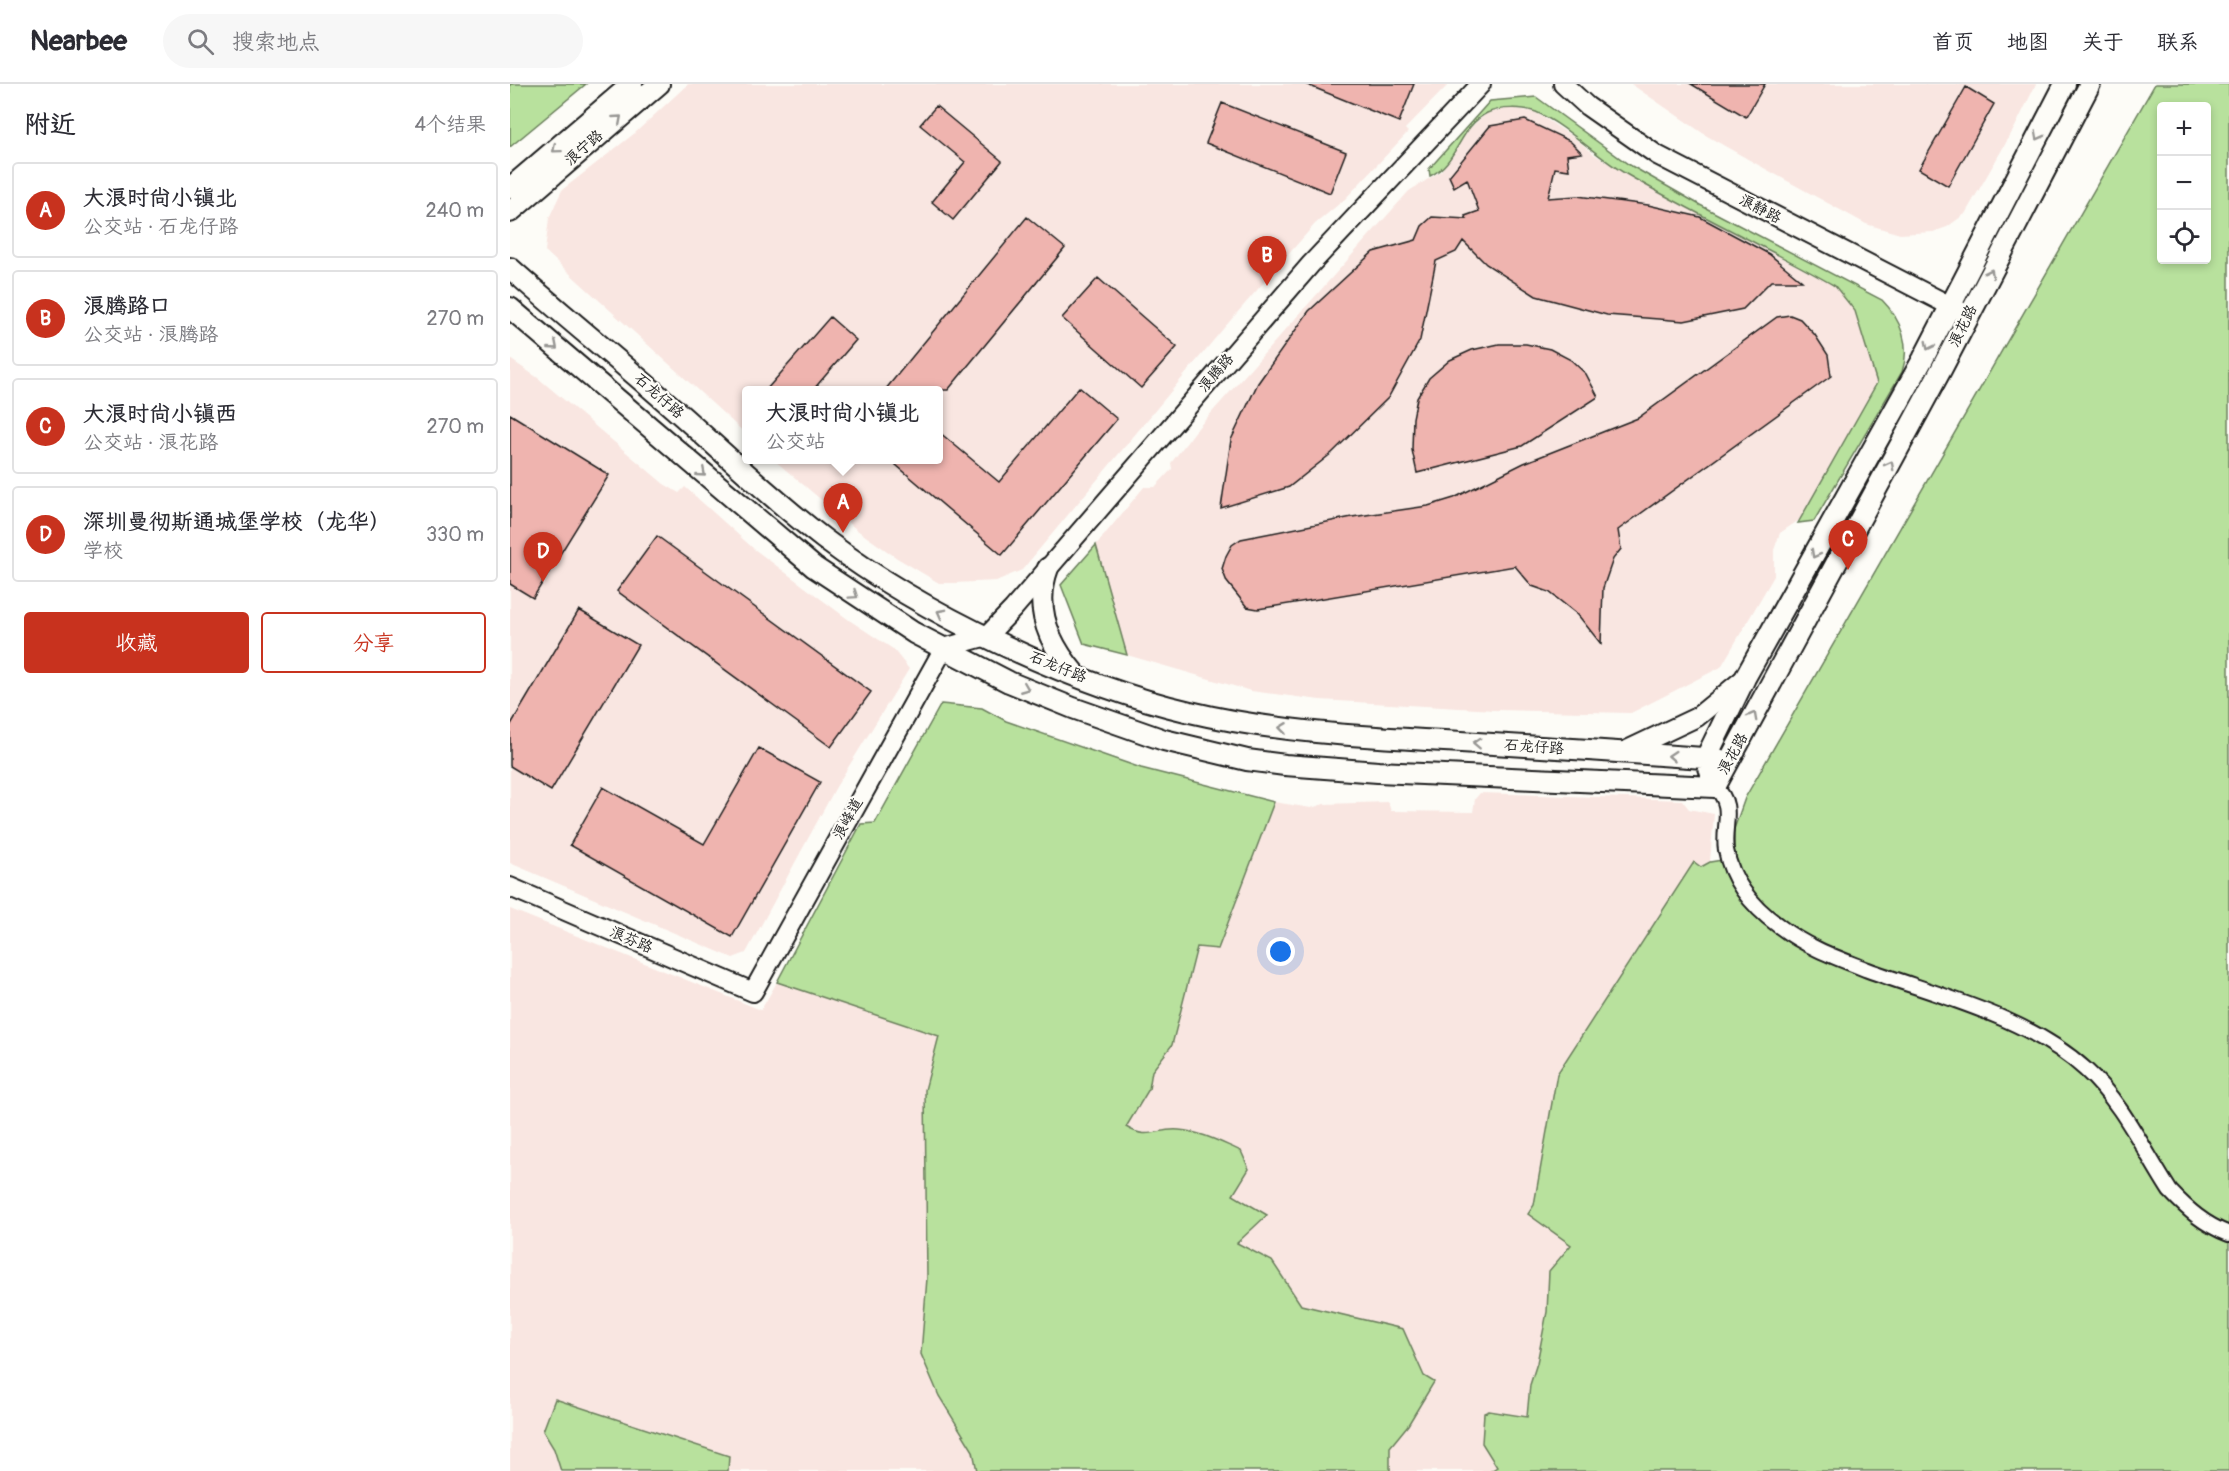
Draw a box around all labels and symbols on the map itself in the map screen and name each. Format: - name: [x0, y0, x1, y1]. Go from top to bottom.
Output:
- one-way arrow: [611, 115, 622, 126]
- street label: 浪宁路: [561, 126, 607, 170]
- one-way arrow: [2035, 130, 2046, 140]
- one-way arrow: [552, 142, 563, 153]
- street label: 浪静路: [1736, 190, 1784, 228]
- pin: B: [1248, 236, 1287, 286]
- one-way arrow: [1983, 269, 1994, 280]
- street label: 浪花路: [1945, 302, 1981, 350]
- one-way arrow: [547, 339, 558, 350]
- one-way arrow: [1925, 340, 1937, 351]
- street label: 浪腾路: [1194, 350, 1238, 396]
- street label: 石龙仔路: [630, 369, 688, 423]
- one-way arrow: [1883, 461, 1894, 471]
- one-way arrow: [696, 466, 706, 477]
- pin: A: [824, 484, 862, 533]
- pin: C: [1828, 520, 1868, 570]
- pin: D: [524, 532, 562, 582]
- one-way arrow: [1811, 547, 1822, 558]
- one-way arrow: [848, 588, 859, 599]
- one-way arrow: [936, 609, 947, 620]
- street label: 石龙仔路: [1027, 647, 1089, 687]
- one-way arrow: [1019, 681, 1030, 693]
- one-way arrow: [1746, 712, 1757, 723]
- one-way arrow: [1278, 722, 1287, 734]
- street label: 浪花路: [1714, 730, 1752, 778]
- street label: 石龙仔路: [1503, 735, 1565, 759]
- one-way arrow: [1473, 737, 1482, 750]
- one-way arrow: [1667, 750, 1676, 763]
- street label: 浪峰道: [829, 795, 867, 843]
- street label: 浪芬路: [607, 922, 655, 958]
- your location: [1266, 937, 1295, 966]

